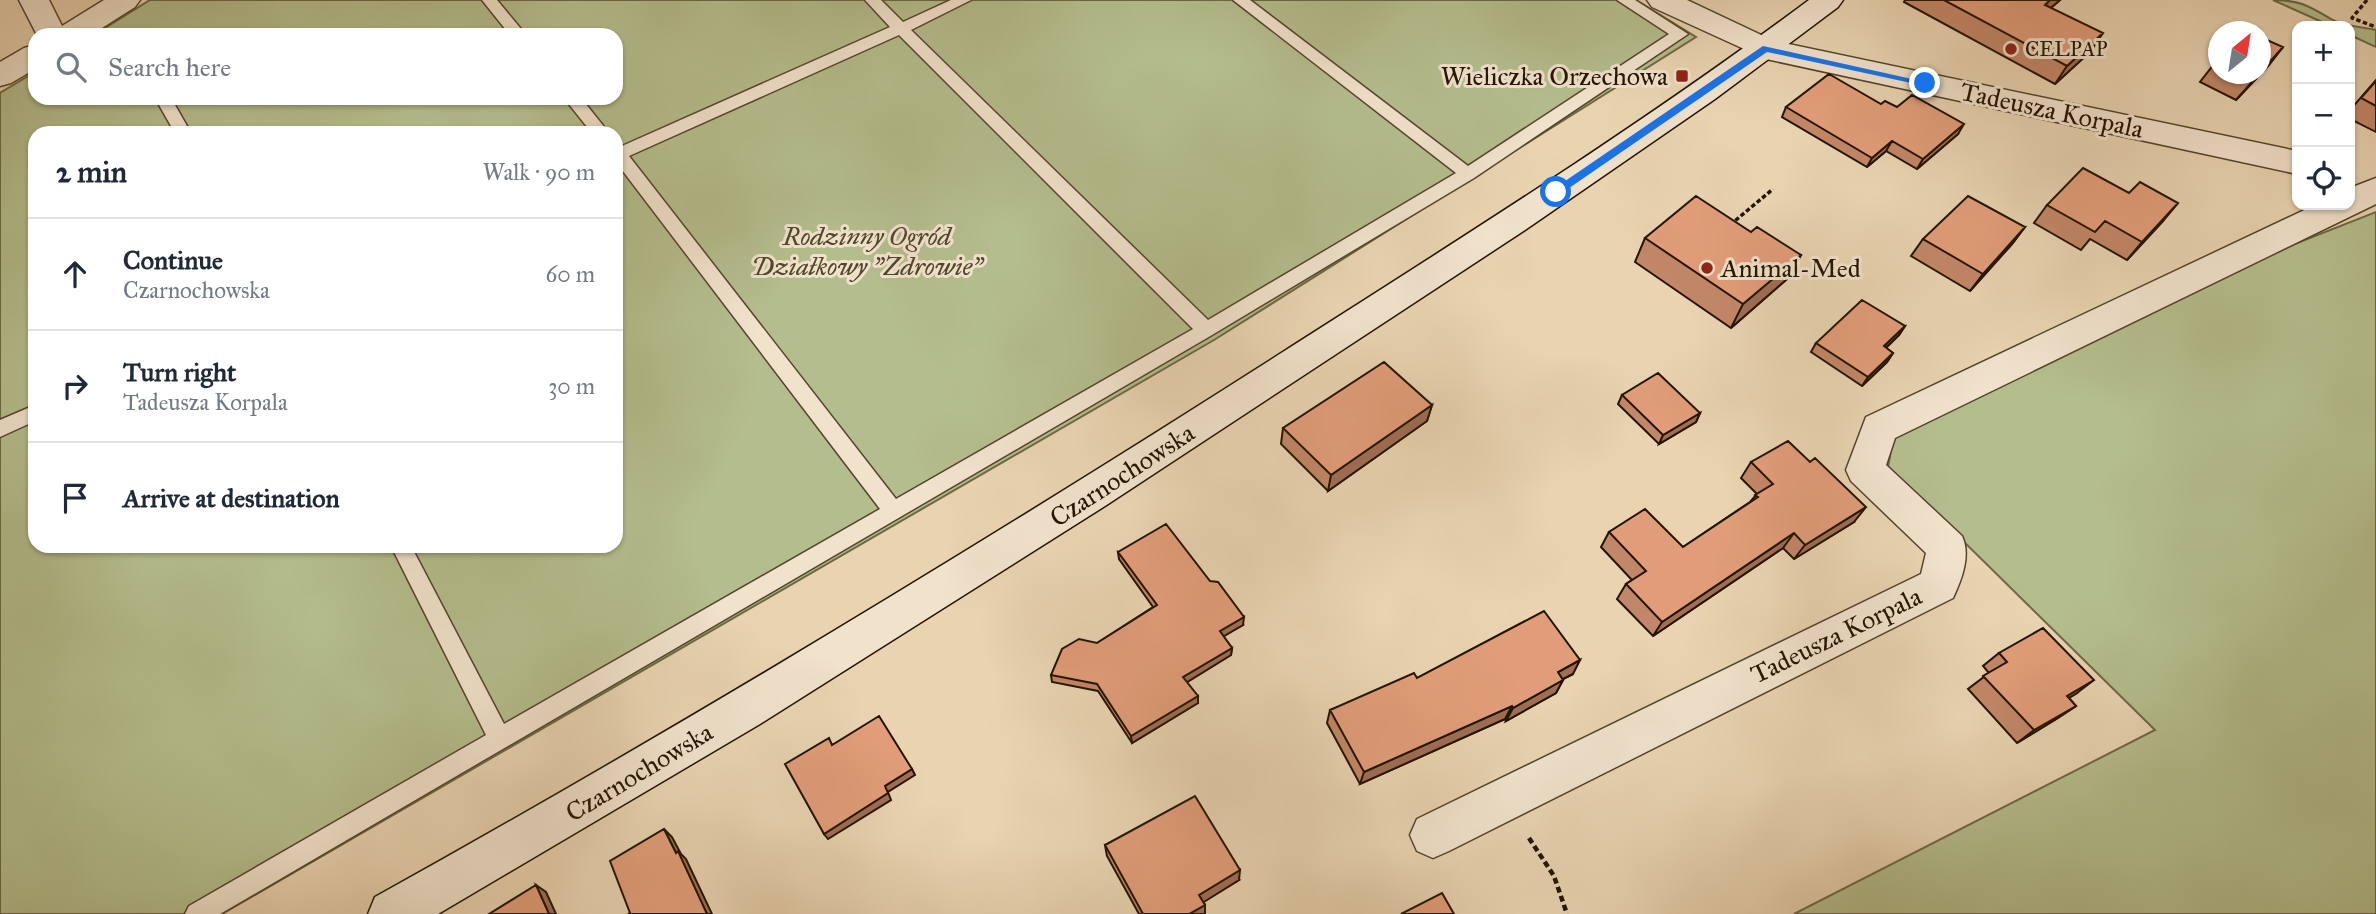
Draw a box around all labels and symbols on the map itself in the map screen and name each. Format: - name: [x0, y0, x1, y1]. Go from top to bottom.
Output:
- north arrow: [2208, 21, 2271, 84]
- place label: CELPAP: [2025, 36, 2108, 62]
- marker: CELPAP: [2003, 41, 2019, 57]
- place label: Wieliczka Orzechowa: [1441, 60, 1668, 92]
- route end: [1909, 67, 1940, 98]
- marker: Wieliczka Orzechowa: [1674, 68, 1690, 84]
- street label: Tadeusza Korpala: [1958, 75, 2146, 145]
- route start: [1540, 176, 1571, 207]
- park label: Rodzinny Ogród Działkowy "Zdrowie": [751, 220, 985, 282]
- place label: Animal-Med: [1720, 252, 1861, 284]
- marker: Animal-Med: [1699, 260, 1715, 276]
- street label: Czarnochowska: [1044, 416, 1200, 534]
- street label: Tadeusza Korpala: [1745, 580, 1927, 690]
- street label: Czarnochowska: [560, 716, 718, 828]

